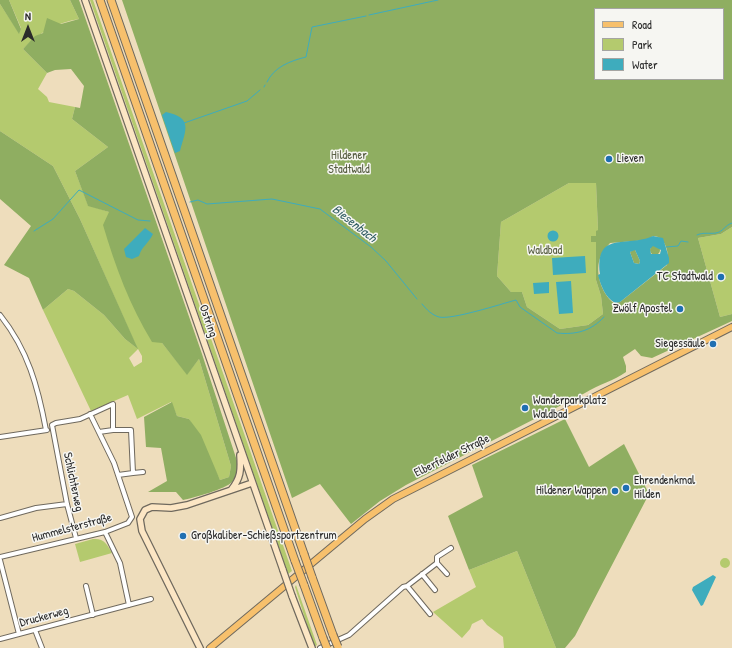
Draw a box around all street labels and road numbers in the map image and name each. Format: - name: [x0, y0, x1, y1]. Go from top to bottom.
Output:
- street label: Ostring: [196, 303, 220, 339]
- street label: Elberfelder Straße: [412, 432, 492, 480]
- street label: Schlichterweg: [60, 451, 86, 513]
- street label: Hummelsterstraße: [31, 510, 113, 546]
- street label: Druckerweg: [18, 604, 70, 630]

